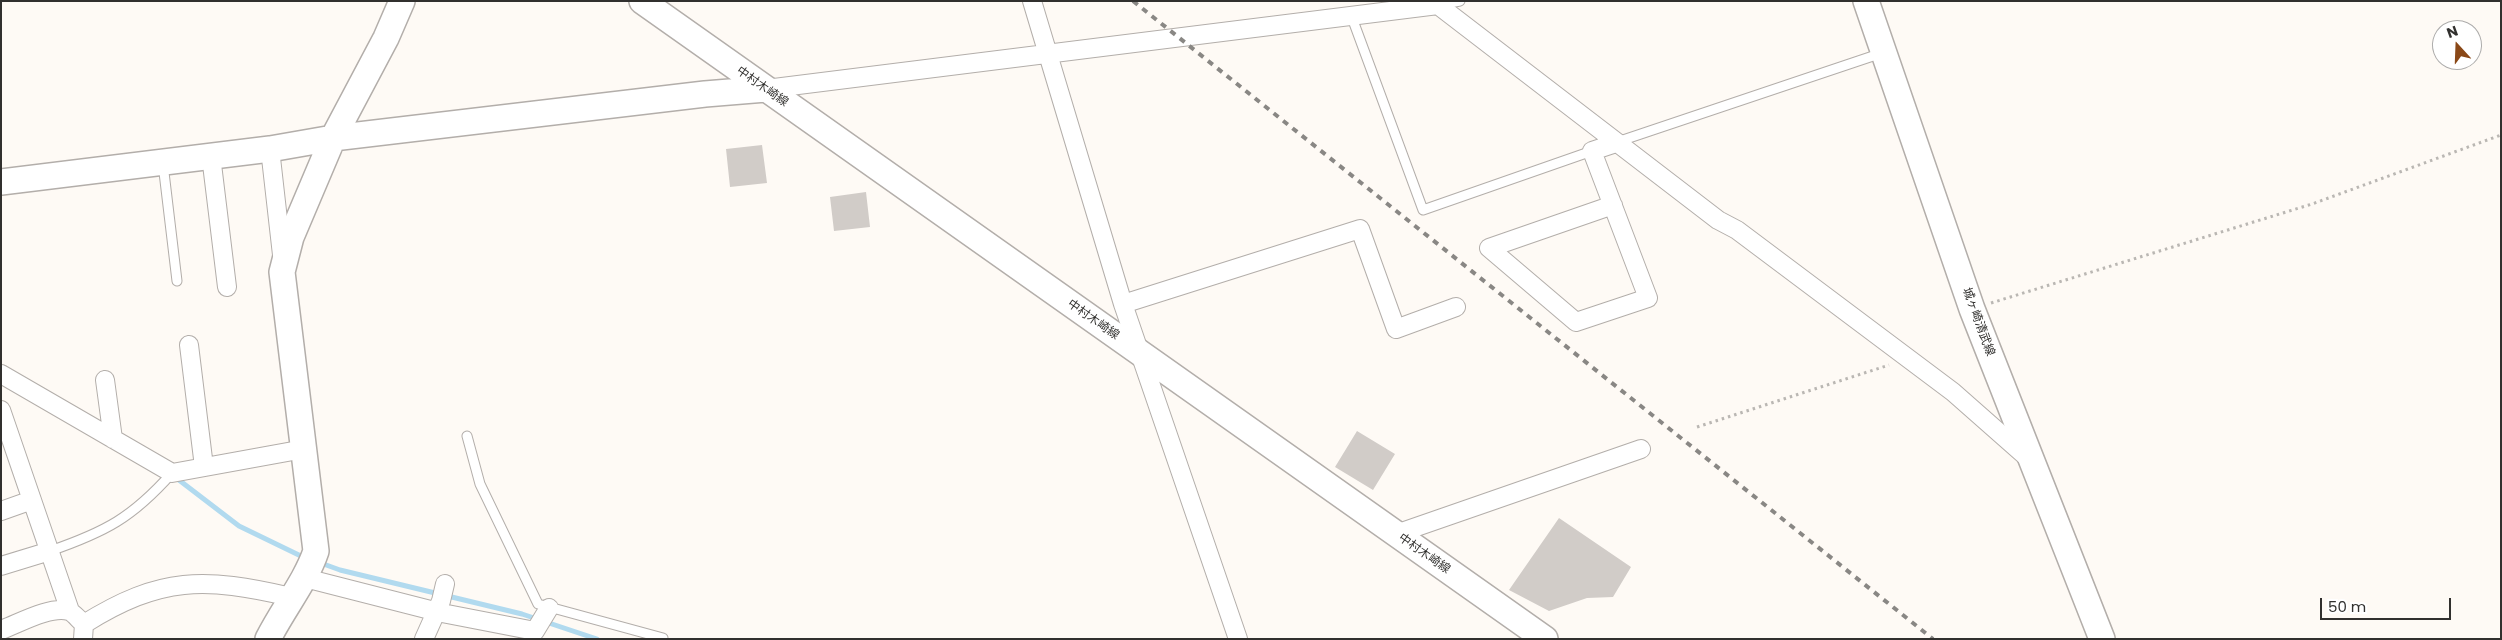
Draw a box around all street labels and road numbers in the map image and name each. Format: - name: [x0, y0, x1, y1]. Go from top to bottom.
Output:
- street label: 中村木崎線: [733, 64, 791, 110]
- street label: 城ヶ崎清武線: [1959, 286, 1997, 358]
- street label: 中村木崎線: [1064, 297, 1122, 343]
- street label: 中村木崎線: [1395, 531, 1453, 577]

